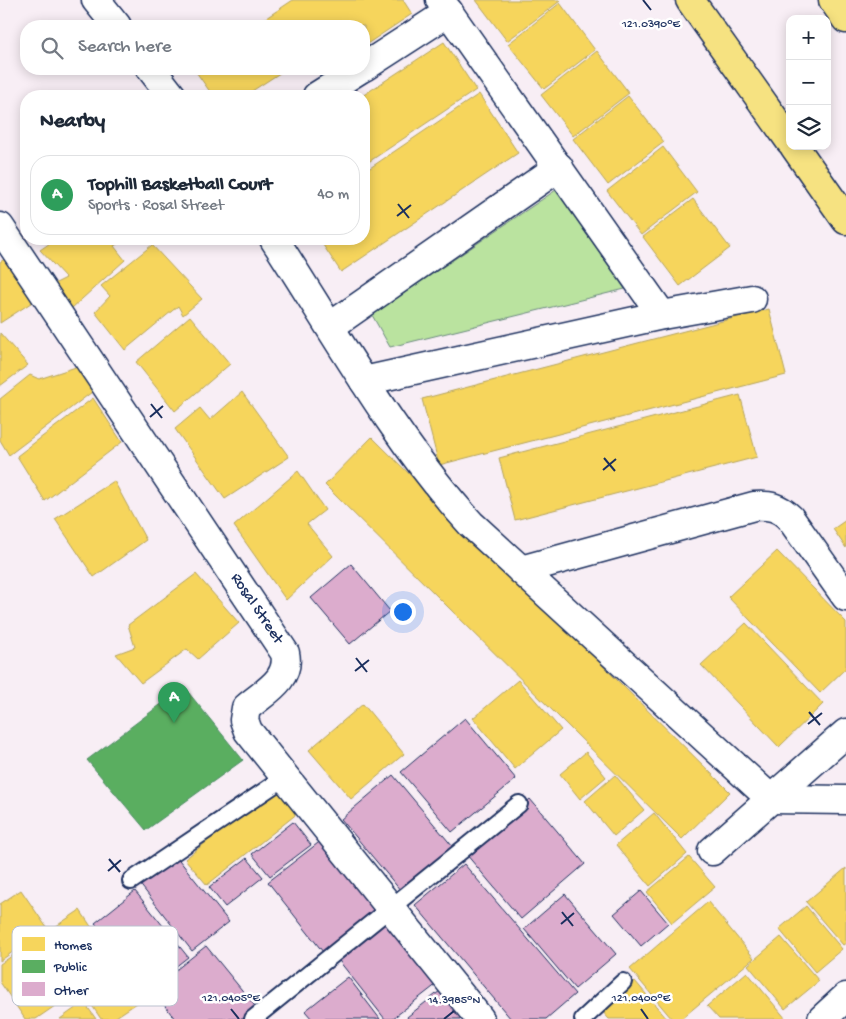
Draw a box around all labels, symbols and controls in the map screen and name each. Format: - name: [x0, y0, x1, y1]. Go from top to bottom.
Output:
- map controls: [786, 15, 831, 150]
- button: +: [786, 15, 831, 60]
- text: 121.0390°E: [621, 18, 681, 32]
- search box: [20, 20, 370, 75]
- icon: search: [38, 34, 66, 62]
- text: Search here: [78, 36, 172, 59]
- button: −: [786, 60, 831, 105]
- button: layers: [786, 105, 831, 150]
- text: Nearby: [40, 110, 105, 135]
- text: Tophill Basketball Court: [88, 174, 272, 197]
- text: A: [52, 186, 62, 205]
- text: 40 m: [317, 186, 349, 205]
- text: Sports · Rosal Street: [88, 197, 224, 216]
- street label: Rosal Street: [225, 570, 287, 649]
- your location: [390, 599, 416, 625]
- pin: A: [158, 682, 190, 723]
- legend: [12, 926, 178, 1006]
- text: Homes: [54, 938, 92, 955]
- text: Public: [53, 960, 88, 977]
- text: Other: [54, 983, 89, 1000]
- text: 121.0405°E: [201, 992, 260, 1006]
- text: 121.0400°E: [611, 992, 671, 1006]
- text: 14.3985°N: [427, 994, 480, 1008]

